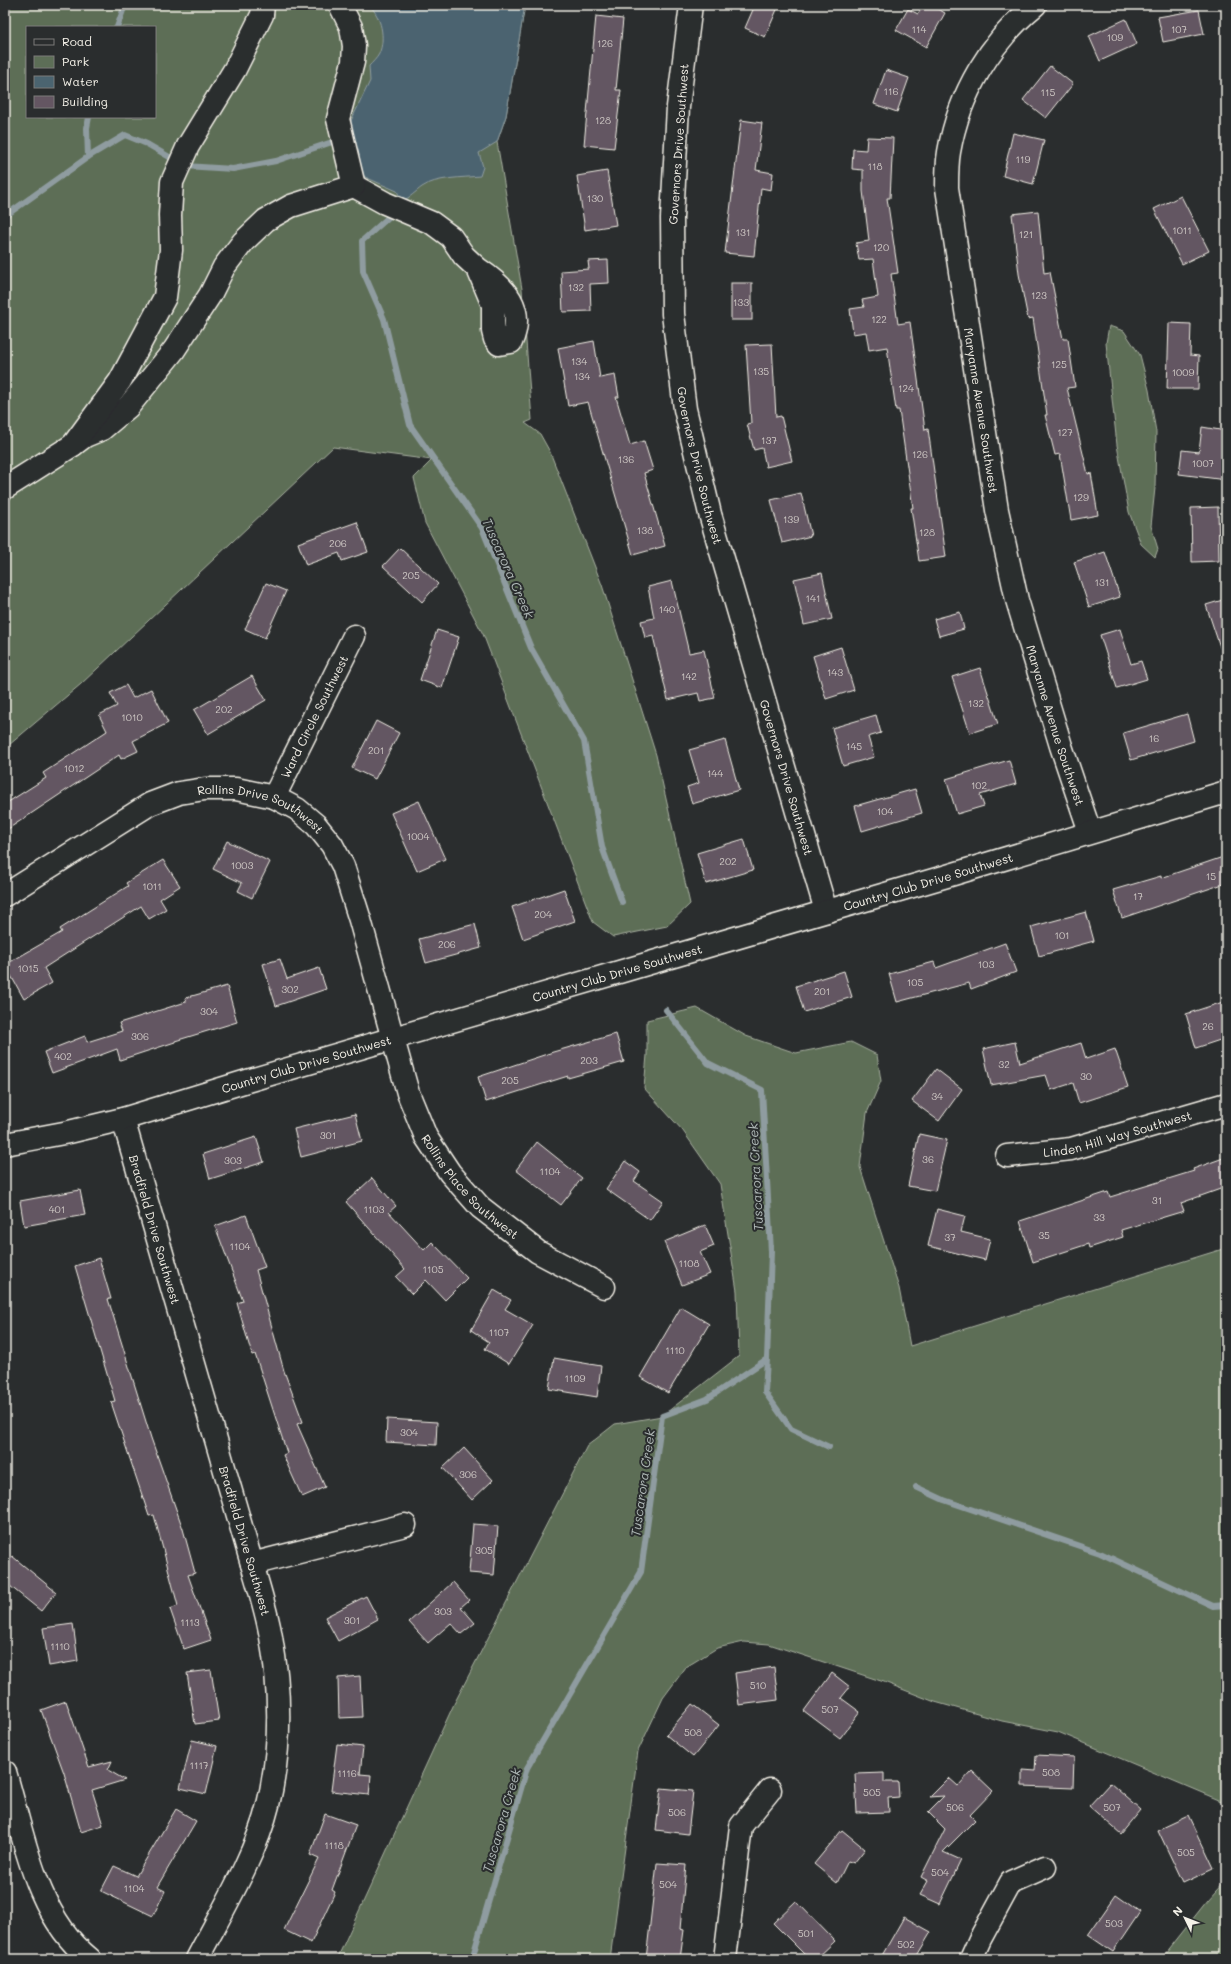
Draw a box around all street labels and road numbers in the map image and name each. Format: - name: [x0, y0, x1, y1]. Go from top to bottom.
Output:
- street label: Governors Drive Southwest: [664, 63, 692, 225]
- street label: Maryanne Avenue Southwest: [961, 326, 1002, 494]
- street label: Governors Drive Southwest: [674, 386, 726, 546]
- street label: Maryanne Avenue Southwest: [1023, 643, 1088, 807]
- street label: Ward Circle Southwest: [277, 652, 351, 781]
- street label: Governors Drive Southwest: [757, 698, 817, 857]
- street label: Rollins Drive Southwest: [196, 781, 327, 836]
- street label: Country Club Drive Southwest: [841, 849, 1015, 914]
- street label: Country Club Drive Southwest: [530, 940, 704, 1005]
- street label: Country Club Drive Southwest: [219, 1031, 393, 1096]
- street label: Linden Hill Way Southwest: [1042, 1106, 1193, 1160]
- street label: Rollins Place Southwest: [418, 1131, 522, 1242]
- street label: Bradfield Drive Southwest: [126, 1153, 184, 1306]
- street label: Bradfield Drive Southwest: [216, 1464, 274, 1617]

